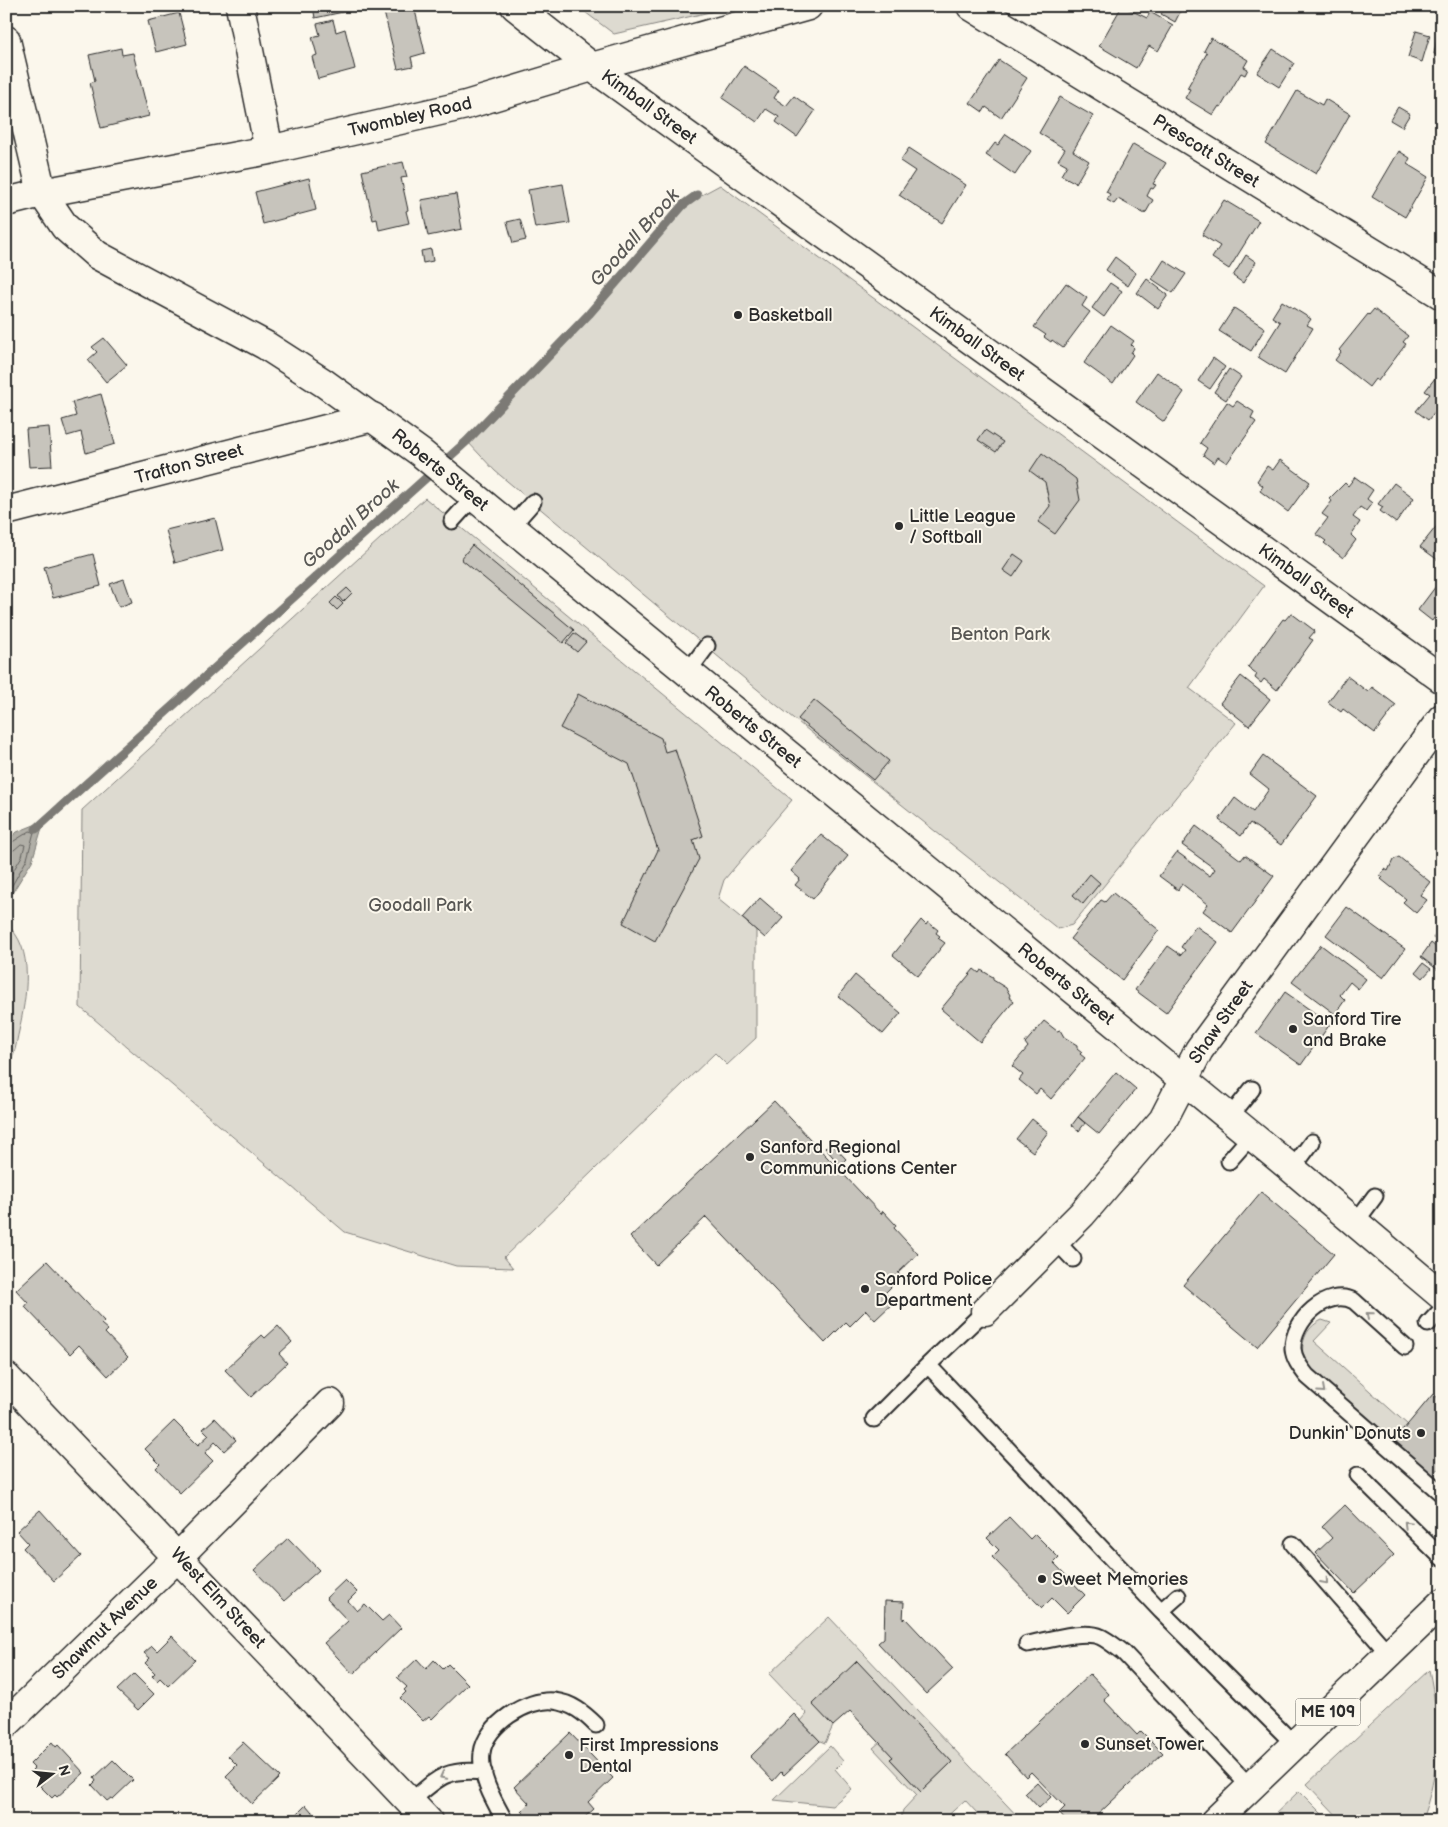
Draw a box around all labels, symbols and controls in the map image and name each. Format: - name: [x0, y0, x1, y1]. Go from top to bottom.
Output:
- street label: Kimball Street: [597, 65, 701, 149]
- street label: Twombley Road: [346, 93, 474, 141]
- street label: Prescott Street: [1149, 110, 1264, 192]
- water label: Goodall Brook: [585, 184, 685, 291]
- street label: Kimball Street: [925, 302, 1029, 386]
- place label: Basketball: [748, 305, 833, 326]
- marker: Basketball: [732, 309, 744, 321]
- street label: Roberts Street: [387, 424, 493, 516]
- street label: Trafton Street: [133, 439, 246, 489]
- water label: Goodall Brook: [298, 474, 405, 574]
- place label: Little League / Softball: [909, 506, 1016, 548]
- marker: Little League / Softball: [893, 520, 905, 532]
- street label: Kimball Street: [1254, 539, 1358, 623]
- park label: Benton Park: [950, 624, 1050, 645]
- street label: Roberts Street: [700, 681, 806, 773]
- park label: Goodall Park: [368, 895, 472, 916]
- street label: Roberts Street: [1013, 938, 1119, 1030]
- street label: Shaw Street: [1185, 976, 1258, 1068]
- place label: Sanford Tire and Brake: [1303, 1009, 1402, 1051]
- marker: Sanford Tire and Brake: [1287, 1023, 1299, 1035]
- place label: Sanford Regional Communications Center: [760, 1137, 957, 1179]
- marker: Sanford Regional Communications Center: [744, 1151, 756, 1163]
- place label: Sanford Police Department: [875, 1269, 992, 1311]
- marker: Sanford Police Department: [859, 1283, 871, 1295]
- one-way arrow: [1365, 1311, 1374, 1320]
- one-way arrow: [1317, 1384, 1326, 1393]
- place label: Dunkin' Donuts: [1289, 1423, 1411, 1444]
- marker: Dunkin' Donuts: [1415, 1427, 1427, 1439]
- one-way arrow: [1404, 1520, 1413, 1529]
- street label: West Elm Street: [166, 1543, 270, 1653]
- place label: Sweet Memories: [1052, 1569, 1188, 1590]
- street label: Shawmut Avenue: [48, 1572, 162, 1684]
- marker: Sweet Memories: [1036, 1573, 1048, 1585]
- one-way arrow: [1319, 1575, 1328, 1584]
- road number: ME 109: [1296, 1698, 1360, 1725]
- place label: Sunset Tower: [1095, 1734, 1204, 1755]
- place label: First Impressions Dental: [579, 1735, 719, 1777]
- marker: Sunset Tower: [1079, 1738, 1091, 1750]
- marker: First Impressions Dental: [563, 1749, 575, 1761]
- north arrow: [28, 1750, 78, 1800]
- text: N: [54, 1763, 74, 1778]
- one-way arrow: [440, 1770, 449, 1780]

